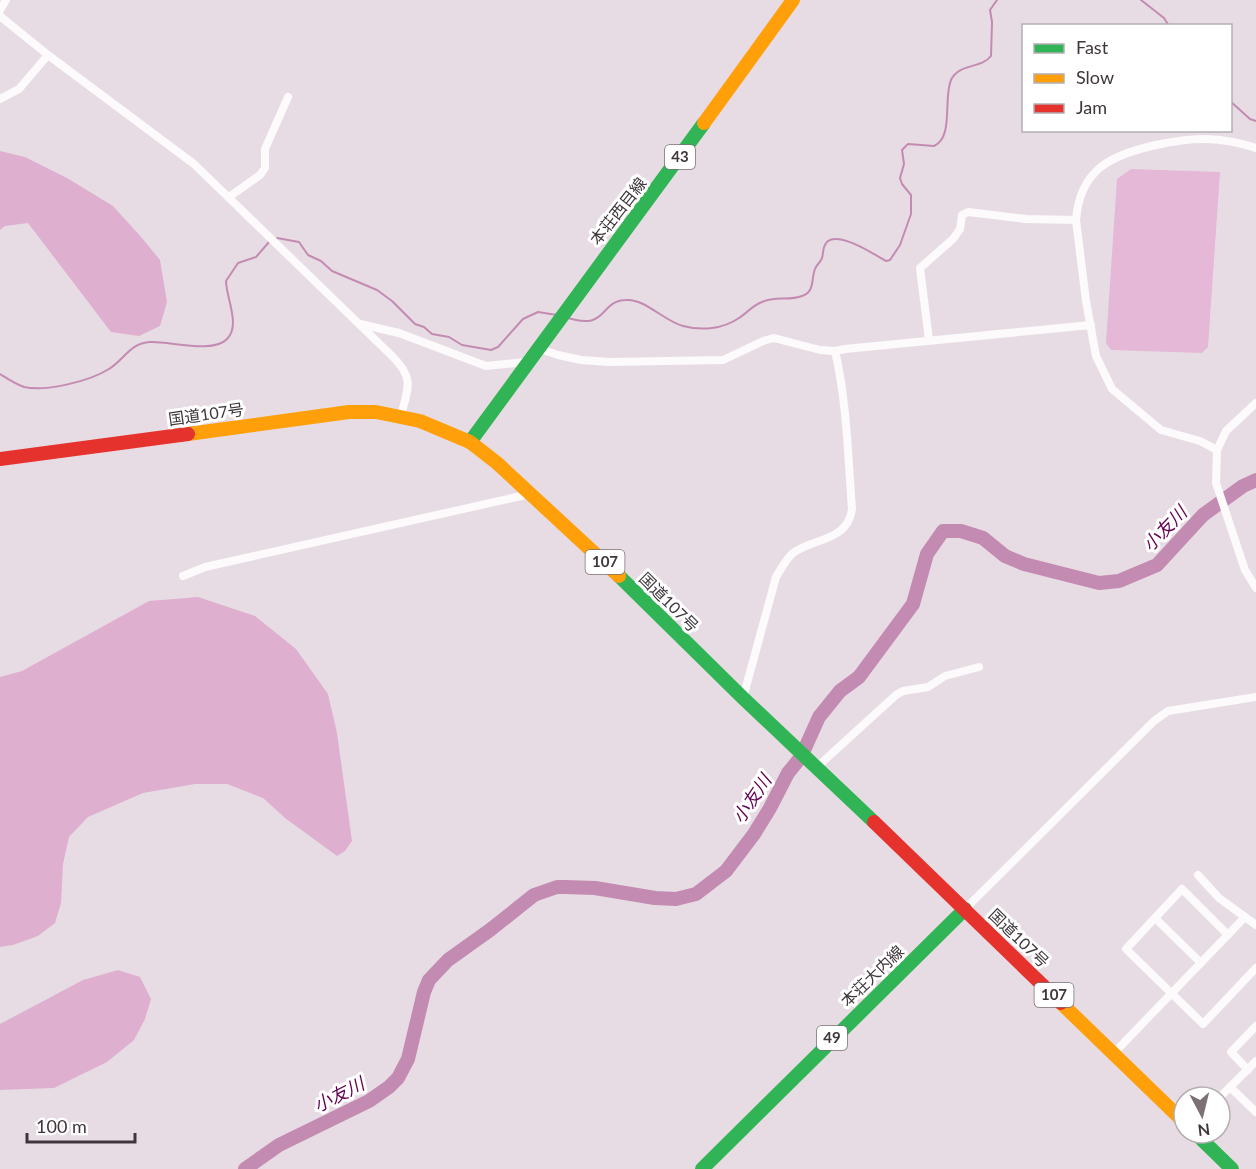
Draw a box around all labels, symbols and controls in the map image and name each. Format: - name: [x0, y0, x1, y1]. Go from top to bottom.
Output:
- legend: [1022, 24, 1232, 132]
- text: Fast: [1076, 36, 1109, 58]
- text: Slow: [1076, 66, 1114, 88]
- text: Jam: [1076, 96, 1107, 118]
- road number: 43: [665, 145, 695, 169]
- street label: 本荘西目線: [585, 173, 650, 248]
- street label: 国道107号: [167, 399, 245, 428]
- water label: 小友川: [1138, 500, 1192, 555]
- road number: 107: [586, 550, 624, 574]
- street label: 国道107号: [636, 568, 703, 635]
- water label: 小友川: [727, 768, 777, 827]
- street label: 国道107号: [985, 904, 1053, 971]
- street label: 本荘大内線: [836, 941, 907, 1010]
- road number: 107: [1034, 983, 1074, 1007]
- road number: 49: [817, 1026, 847, 1050]
- water label: 小友川: [309, 1071, 369, 1116]
- north arrow: [1172, 1085, 1232, 1145]
- scale bar: [27, 1106, 135, 1144]
- text: 100 m: [36, 1115, 87, 1137]
- text: N: [1197, 1120, 1211, 1141]

